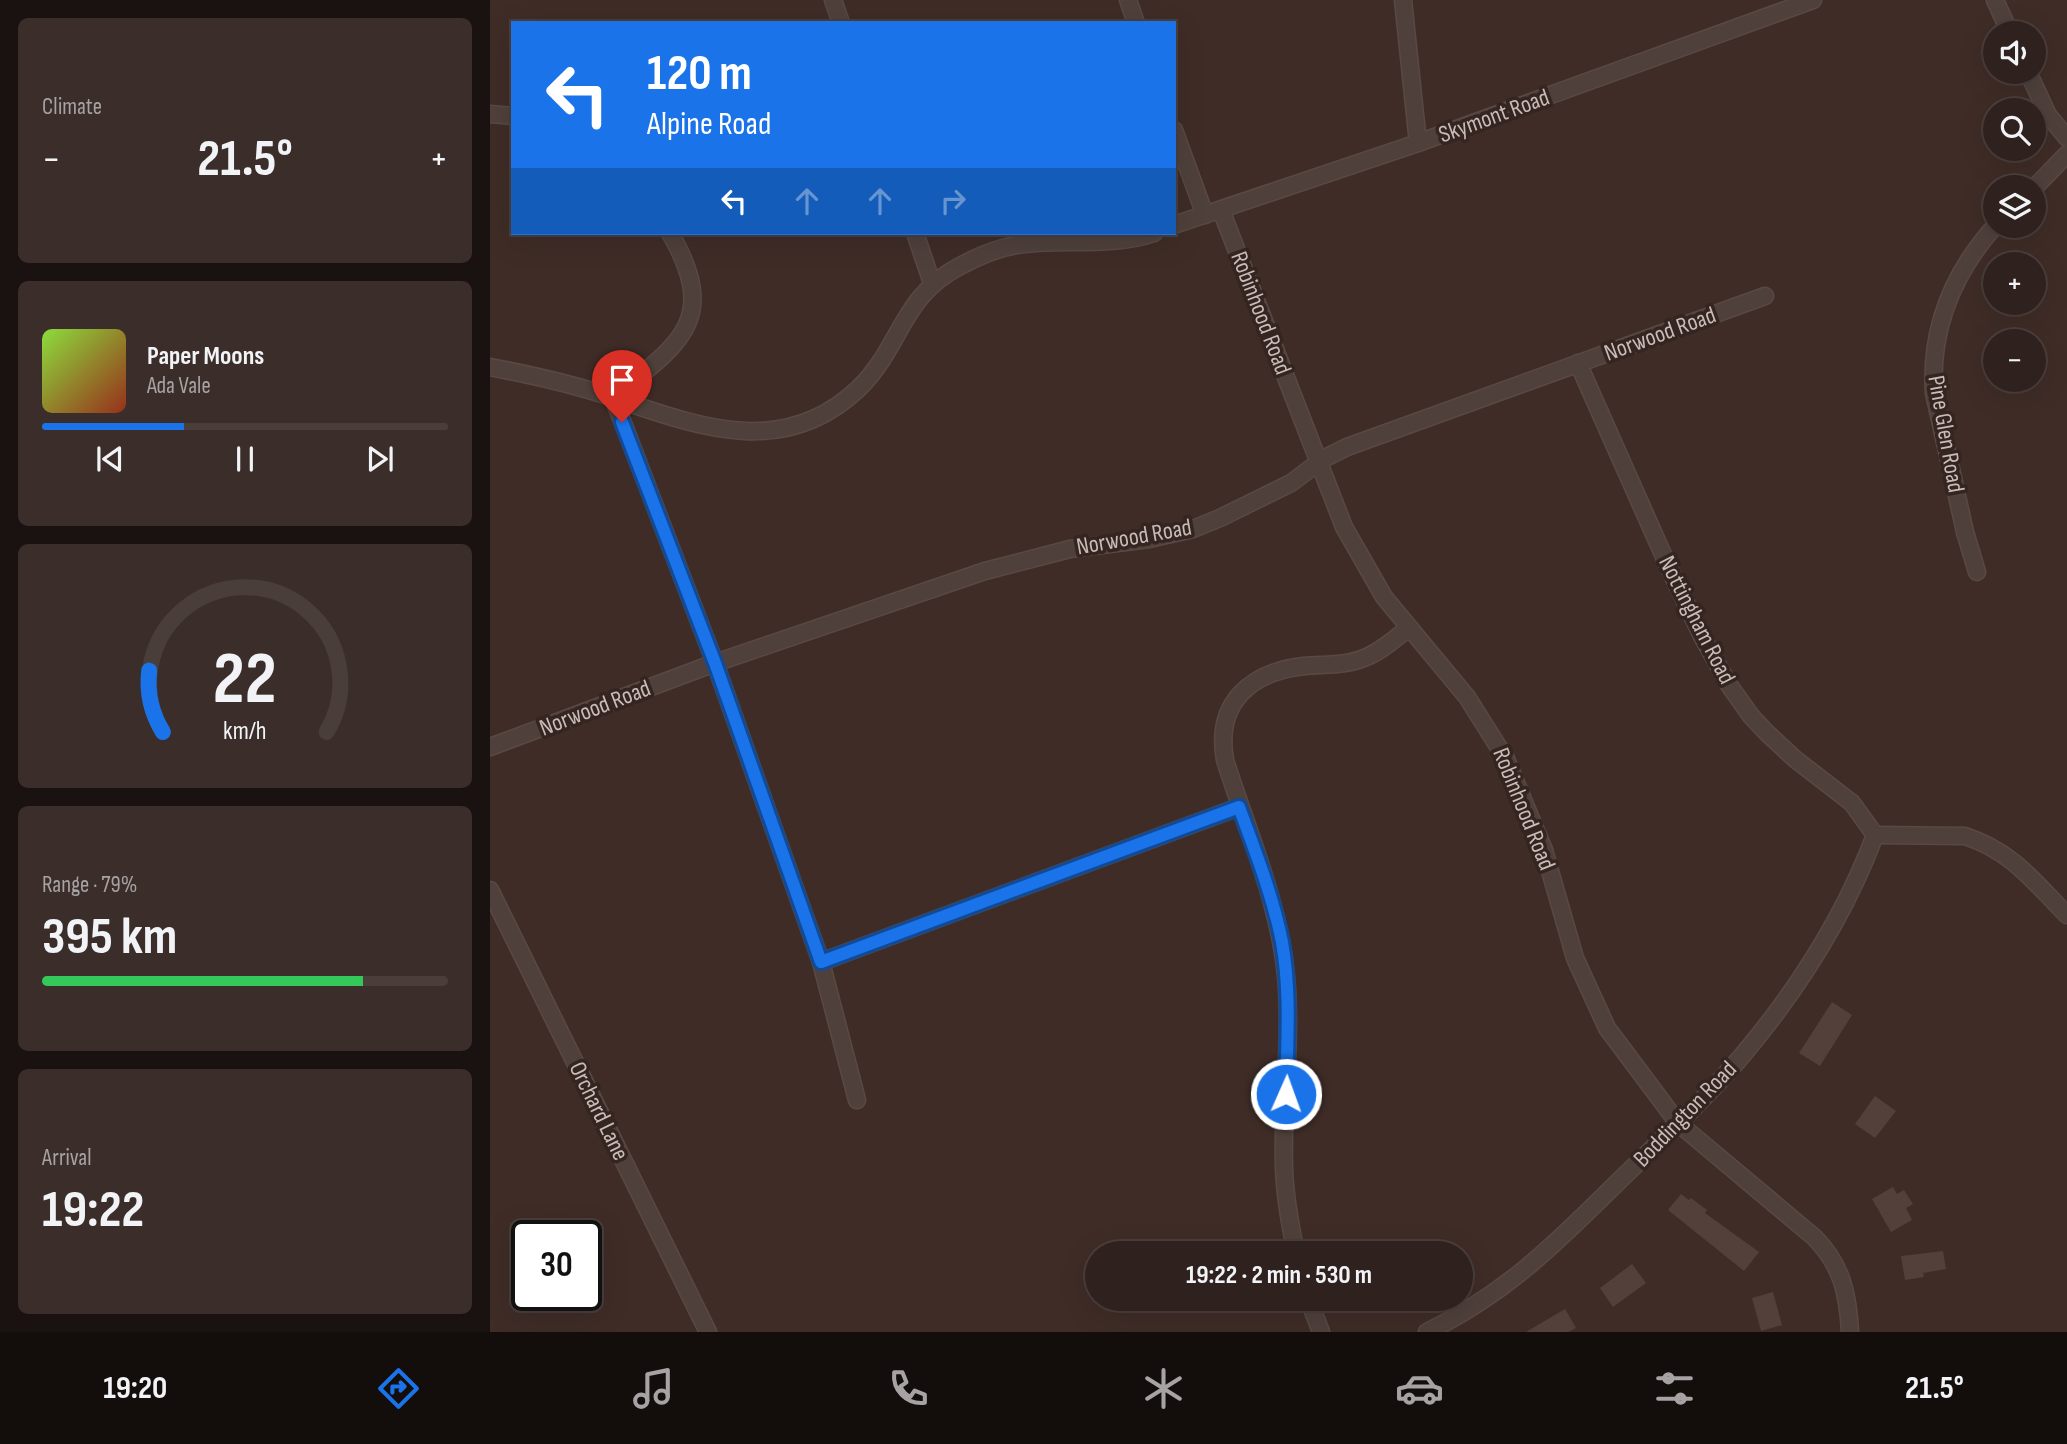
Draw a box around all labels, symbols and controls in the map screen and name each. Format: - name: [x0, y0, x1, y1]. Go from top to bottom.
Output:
- map controls: [1983, 21, 2046, 392]
- button: sound: [1983, 21, 2046, 84]
- text: 120 m: [647, 45, 752, 104]
- icon: left: [532, 49, 623, 140]
- street label: Skymont Road: [1435, 83, 1553, 149]
- text: Climate: [42, 93, 102, 121]
- button: search: [1983, 98, 2046, 161]
- text: Alpine Road: [647, 105, 771, 144]
- text: 21.5°: [197, 128, 293, 191]
- text: −: [42, 137, 61, 182]
- text: +: [429, 137, 448, 182]
- button: layers: [1983, 175, 2046, 238]
- icon: left: [715, 182, 753, 220]
- icon: ahead: [788, 182, 826, 220]
- icon: ahead: [861, 182, 899, 220]
- icon: right: [934, 182, 972, 220]
- street label: Robinhood Road: [1224, 247, 1298, 379]
- button: +: [1983, 252, 2046, 315]
- street label: Norwood Road: [1600, 300, 1720, 368]
- button: −: [1983, 329, 2046, 392]
- text: Paper Moons: [147, 341, 264, 372]
- pin: [592, 350, 652, 422]
- icon: arrive: [603, 361, 641, 399]
- text: Ada Vale: [147, 372, 211, 400]
- street label: Pine Glen Road: [1921, 373, 1971, 495]
- icon: previous: [91, 440, 129, 478]
- icon: pause: [226, 440, 264, 478]
- icon: next: [361, 440, 399, 478]
- street label: Norwood Road: [1074, 513, 1194, 561]
- street label: Nottingham Road: [1652, 551, 1742, 689]
- text: 22: [213, 636, 277, 724]
- street label: Norwood Road: [535, 674, 655, 742]
- text: km/h: [223, 716, 267, 747]
- street label: Robinhood Road: [1486, 744, 1562, 874]
- text: Range · 79%: [42, 871, 137, 899]
- text: 395 km: [42, 906, 177, 969]
- street label: Boddington Road: [1627, 1055, 1743, 1173]
- street label: Orchard Lane: [563, 1057, 635, 1165]
- position arrow: [1249, 1057, 1323, 1131]
- text: Arrival: [42, 1144, 91, 1172]
- text: 19:22: [42, 1179, 144, 1242]
- speed limit sign: 30: [511, 1220, 602, 1311]
- text: 19:22 · 2 min · 530 m: [1186, 1260, 1372, 1291]
- icon: directions: [374, 1364, 423, 1413]
- icon: music: [629, 1364, 678, 1413]
- icon: phone: [884, 1364, 933, 1413]
- icon: climate: [1139, 1364, 1188, 1413]
- icon: car: [1395, 1364, 1444, 1413]
- icon: filters: [1650, 1364, 1699, 1413]
- text: 19:20: [103, 1369, 167, 1408]
- text: 21.5°: [1905, 1369, 1964, 1408]

